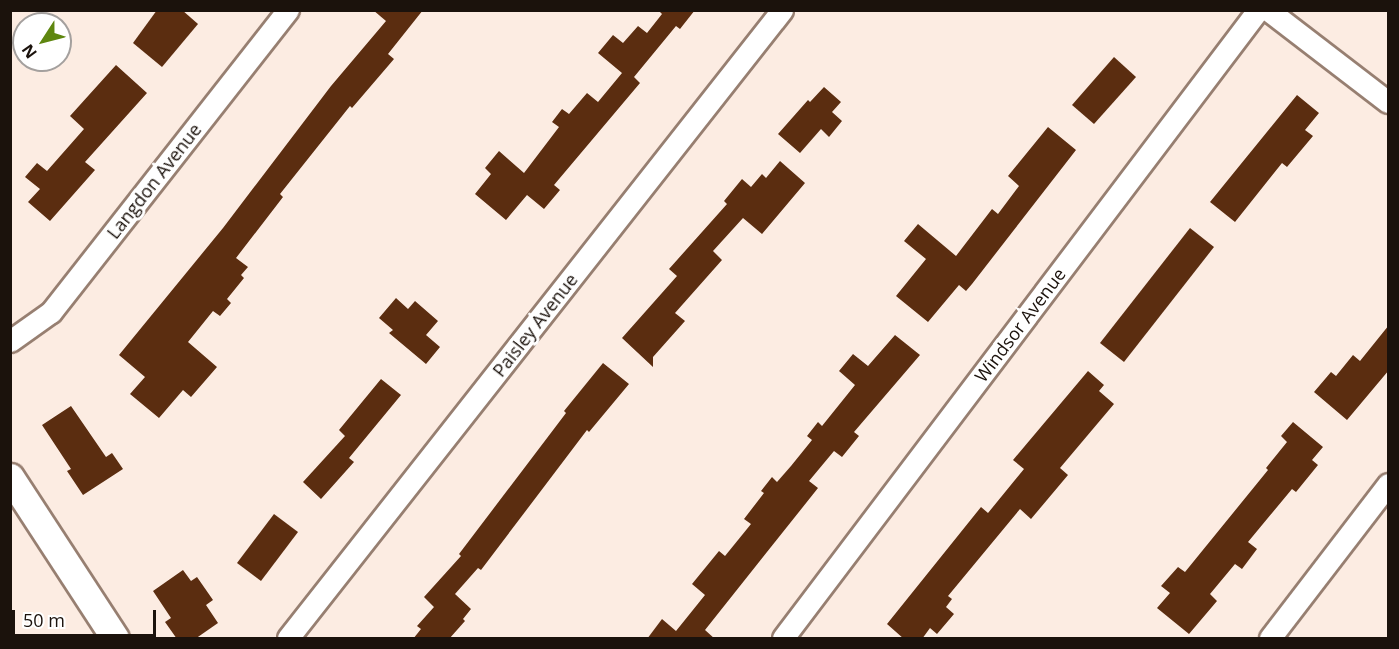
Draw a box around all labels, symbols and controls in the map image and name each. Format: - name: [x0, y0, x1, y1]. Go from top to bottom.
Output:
- north arrow: [12, 12, 72, 72]
- text: N: [16, 40, 42, 63]
- street label: Langdon Avenue: [102, 119, 206, 243]
- street label: Windsor Avenue: [970, 264, 1070, 386]
- street label: Paisley Avenue: [488, 269, 582, 381]
- scale bar: [15, 598, 159, 636]
- text: 50 m: [23, 608, 65, 632]

